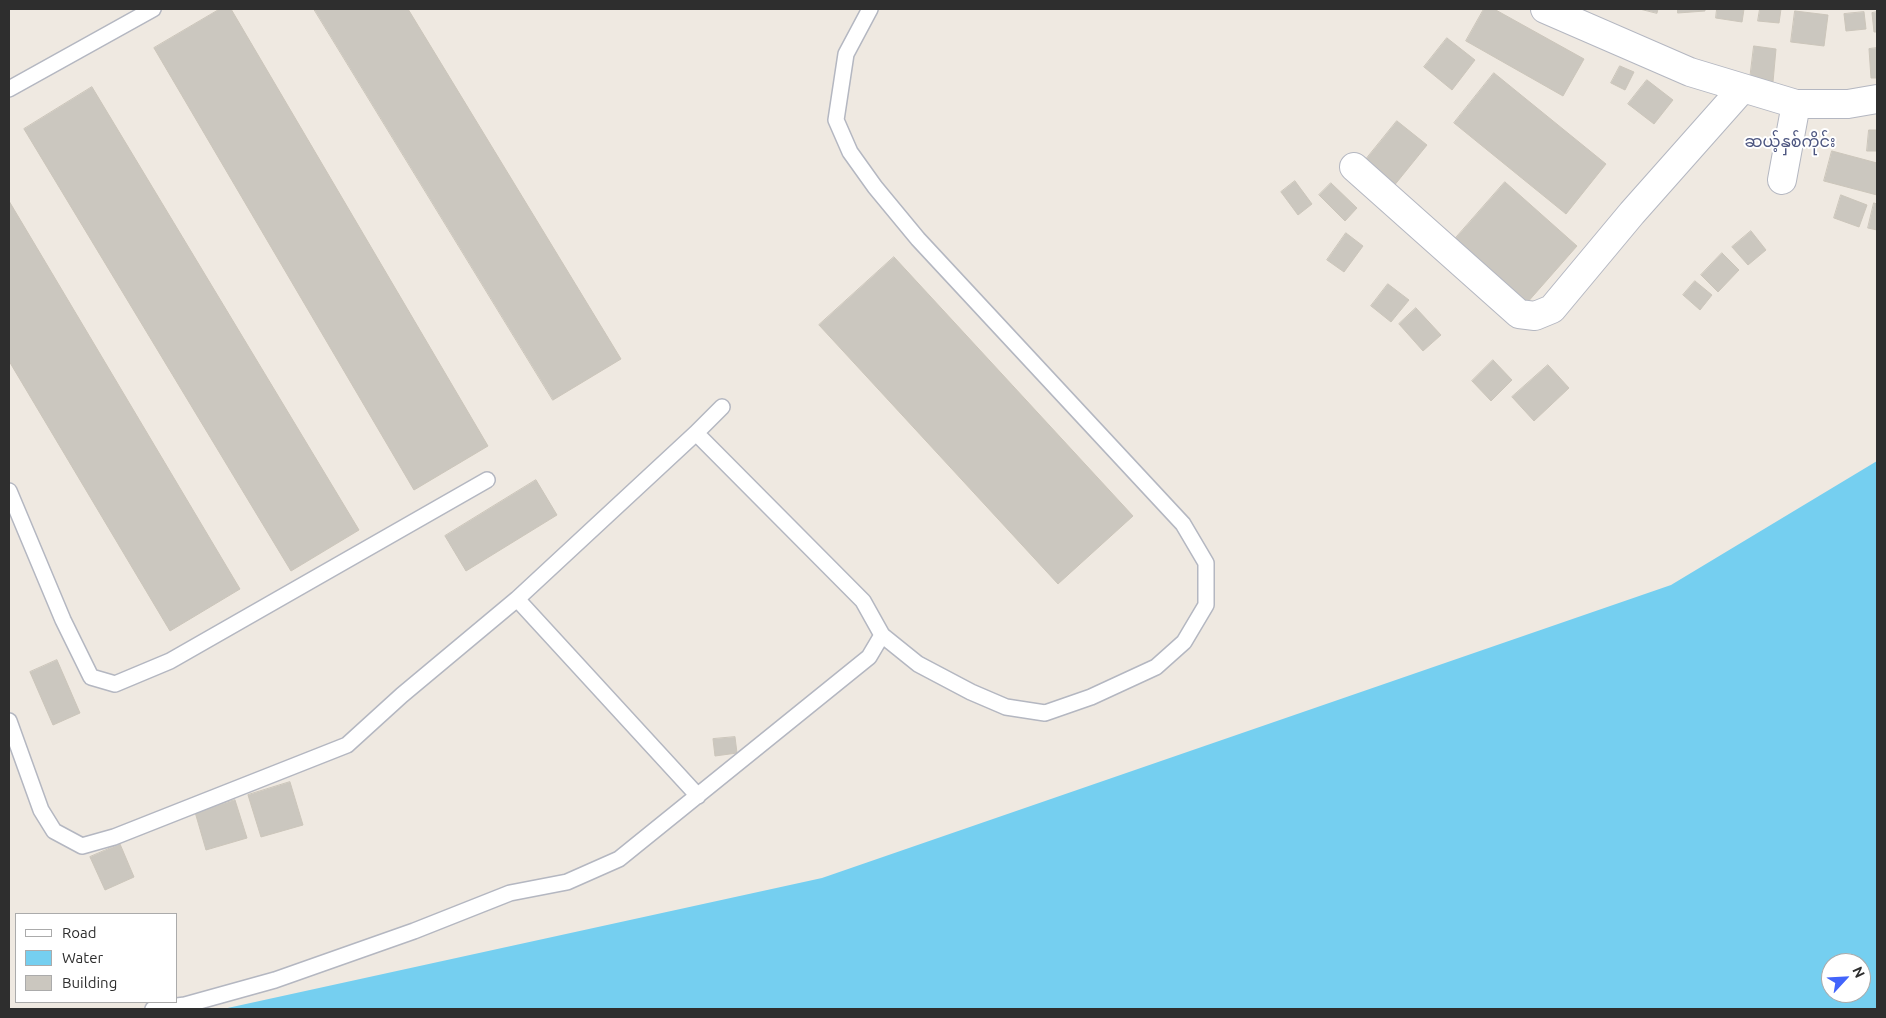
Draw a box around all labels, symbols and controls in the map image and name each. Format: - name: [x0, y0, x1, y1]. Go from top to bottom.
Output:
- district label: ဆယ့်နှစ်ကိုင်း: [1745, 132, 1835, 152]
- legend: [15, 913, 178, 1003]
- text: Road: [62, 924, 97, 941]
- text: Water: [62, 949, 103, 966]
- north arrow: [1821, 953, 1871, 1003]
- text: N: [1849, 964, 1868, 980]
- text: Building: [62, 974, 117, 991]

